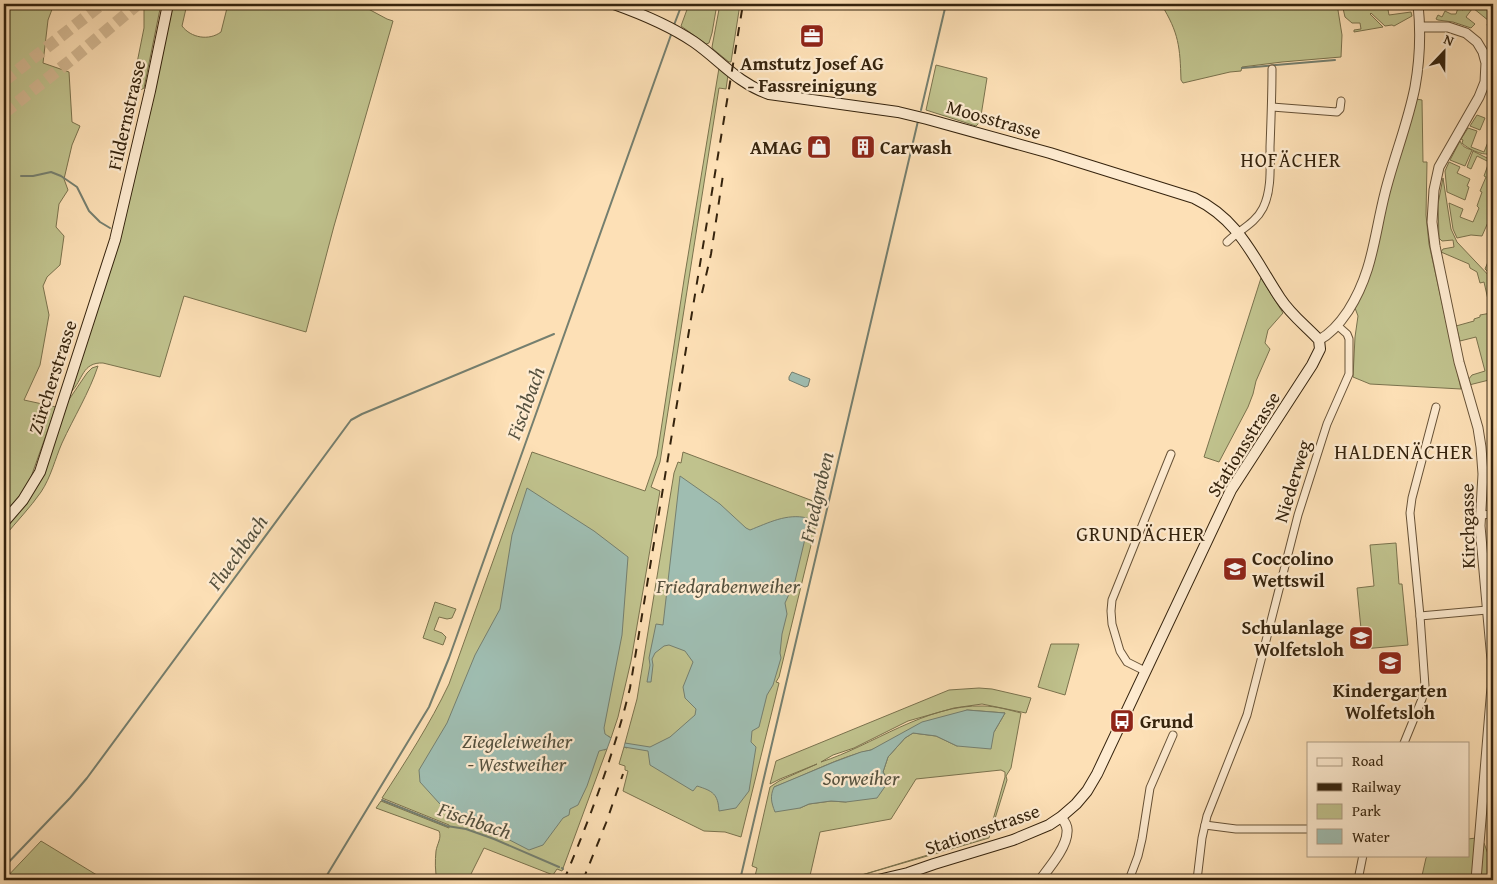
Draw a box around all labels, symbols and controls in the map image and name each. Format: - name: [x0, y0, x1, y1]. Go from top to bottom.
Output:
- office icon: Amstutz Josef AG - Fassreinigung: [799, 23, 825, 49]
- north arrow: [1420, 28, 1470, 78]
- text: N: [1441, 29, 1458, 51]
- place label: Amstutz Josef AG - Fassreinigung: [740, 49, 884, 99]
- street label: Fildernstrasse: [100, 57, 152, 173]
- street label: Moosstrasse: [943, 92, 1045, 146]
- place label: AMAG: [750, 133, 802, 161]
- place label: Carwash: [880, 133, 953, 161]
- shop icon: AMAG: [806, 134, 832, 160]
- building icon: Carwash: [850, 134, 876, 160]
- district label: HOFÄCHER: [1240, 145, 1342, 174]
- street label: Zürcherstrasse: [20, 316, 84, 438]
- water label: Fischbach: [498, 362, 552, 444]
- street label: Stationsstrasse: [1199, 386, 1287, 502]
- street label: Niederweg: [1266, 436, 1318, 526]
- district label: HALDENÄCHER: [1334, 437, 1474, 466]
- water label: Friedgraben: [791, 449, 840, 546]
- street label: Kirchgasse: [1452, 483, 1482, 569]
- water label: Fluechbach: [199, 508, 274, 596]
- district label: GRUNDÄCHER: [1076, 519, 1206, 548]
- place label: Coccolino Wettswil: [1252, 544, 1334, 594]
- school or university icon: Coccolino Wettswil: [1222, 556, 1248, 582]
- water label: Friedgrabenweiher: [655, 571, 800, 600]
- place label: Schulanlage Wolfetsloh: [1242, 613, 1345, 663]
- school or university icon: Schulanlage Wolfetsloh: [1348, 625, 1374, 651]
- school or university icon: Kindergarten Wolfetsloh: [1377, 650, 1403, 676]
- place label: Kindergarten Wolfetsloh: [1333, 676, 1448, 726]
- place label: Grund: [1140, 707, 1193, 735]
- bus stop icon: Grund: [1109, 708, 1135, 734]
- water label: Ziegeleiweiher - Westweiher: [462, 726, 573, 778]
- legend: [1307, 742, 1470, 856]
- text: Road: [1352, 750, 1383, 771]
- water label: Sorweiher: [823, 763, 900, 792]
- text: Railway: [1352, 776, 1402, 797]
- water label: Fischbach: [434, 794, 515, 846]
- street label: Stationsstrasse: [921, 796, 1043, 862]
- text: Park: [1352, 800, 1381, 821]
- text: Water: [1352, 826, 1390, 847]

